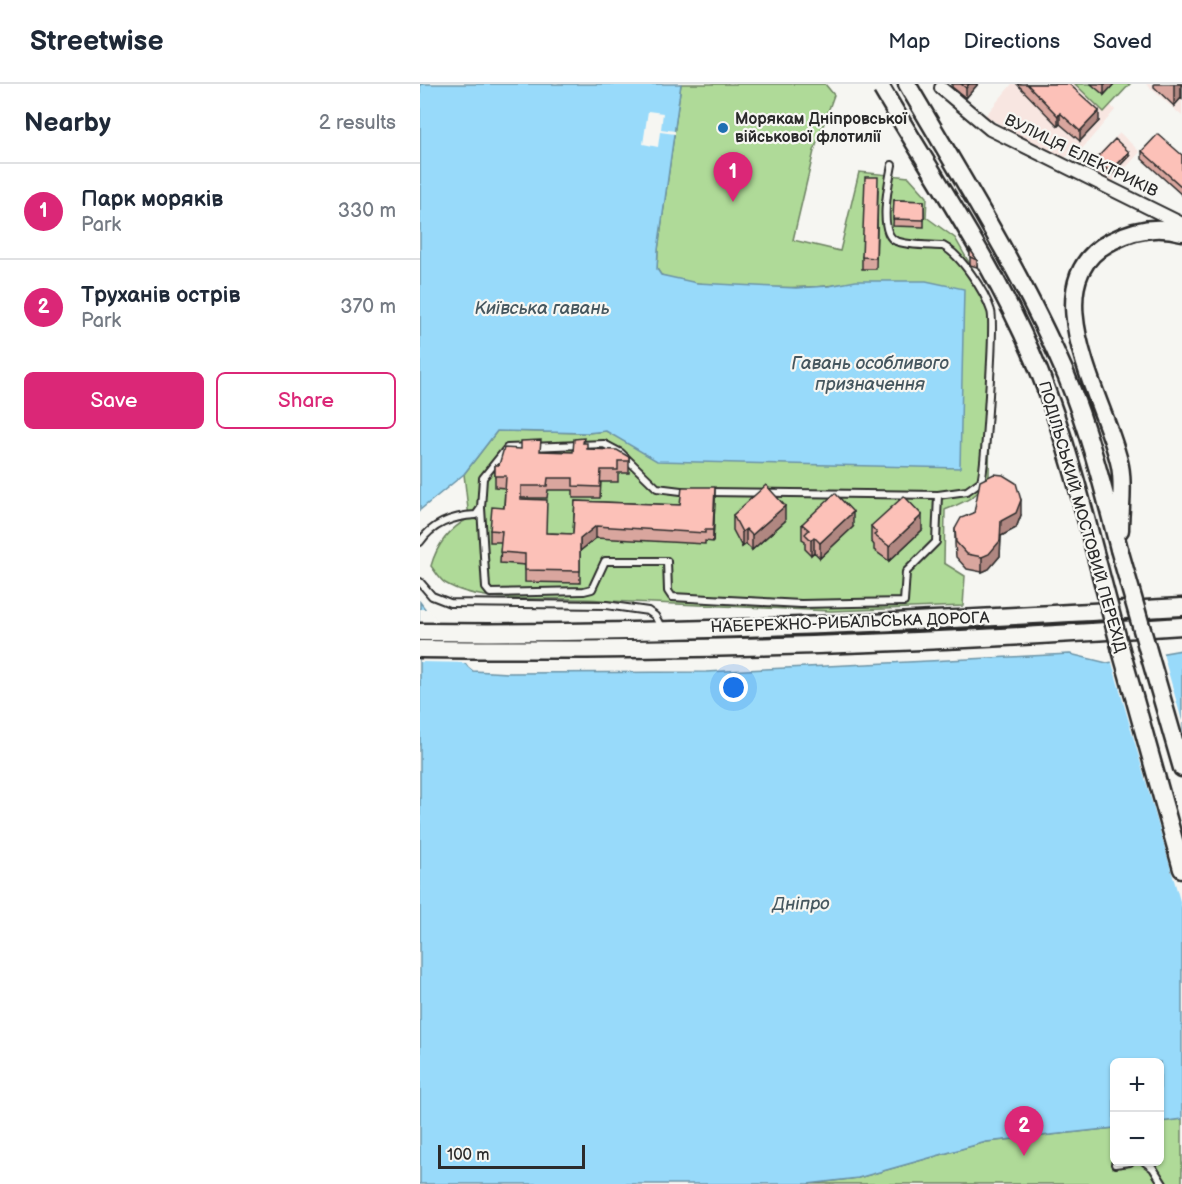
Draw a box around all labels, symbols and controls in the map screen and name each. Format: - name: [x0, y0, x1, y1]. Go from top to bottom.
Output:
- text: Streetwise: [30, 25, 163, 58]
- text: Map: [888, 29, 931, 54]
- text: Directions: [964, 29, 1060, 54]
- text: Saved: [1093, 29, 1152, 54]
- text: Nearby: [24, 108, 111, 139]
- place label: Морякам Дніпровської військової флотилії: [735, 110, 908, 147]
- text: 2 results: [319, 111, 396, 135]
- street label: ВУЛИЦЯ ЕЛЕКТРИКІВ: [1001, 111, 1161, 201]
- marker: Морякам Дніпровської військової флотилії: [716, 121, 730, 135]
- pin: 1: [714, 152, 752, 202]
- text: Парк моряків: [81, 186, 223, 213]
- text: 1: [39, 199, 48, 223]
- text: 330 m: [338, 199, 396, 223]
- text: Park: [81, 213, 121, 237]
- text: Труханів острів: [81, 282, 240, 309]
- text: 2: [38, 295, 49, 319]
- text: 370 m: [340, 295, 396, 319]
- water label: Київська гавань: [474, 298, 610, 319]
- text: Park: [81, 309, 121, 333]
- water label: Гавань особливого призначення: [791, 353, 949, 395]
- button: Save: [24, 372, 204, 429]
- button: Share: [216, 372, 396, 429]
- street label: ПОДІЛЬСЬКИЙ МОСТОВИЙ ПЕРЕХІД: [1034, 379, 1130, 655]
- street label: НАБЕРЕЖНО-РИБАЛЬСЬКА ДОРОГА: [710, 609, 990, 637]
- your location: [719, 673, 748, 702]
- water label: Дніпро: [771, 893, 830, 915]
- map controls: [1110, 1058, 1164, 1166]
- button: +: [1110, 1058, 1164, 1112]
- pin: 2: [1004, 1106, 1044, 1156]
- button: −: [1110, 1112, 1164, 1166]
- scale bar: [438, 1142, 585, 1170]
- text: 100 m: [447, 1146, 490, 1165]

